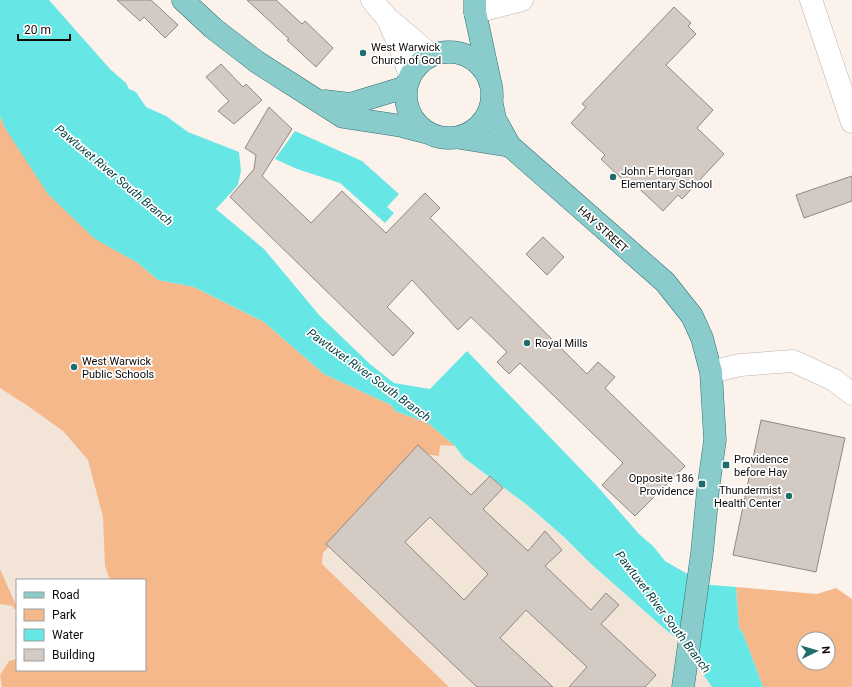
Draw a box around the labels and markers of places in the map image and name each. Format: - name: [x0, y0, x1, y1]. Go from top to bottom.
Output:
- place label: West Warwick Church of God: [371, 41, 441, 67]
- marker: West Warwick Church of God: [358, 48, 368, 58]
- place label: John F Horgan Elementary School: [621, 165, 712, 191]
- marker: John F Horgan Elementary School: [608, 172, 618, 182]
- place label: Royal Mills: [535, 337, 588, 350]
- marker: Royal Mills: [522, 338, 532, 348]
- place label: West Warwick Public Schools: [82, 355, 155, 381]
- marker: West Warwick Public Schools: [69, 362, 79, 372]
- place label: Providence before Hay: [734, 453, 789, 479]
- marker: Providence before Hay: [721, 460, 731, 470]
- place label: Opposite 186 Providence: [629, 472, 694, 498]
- marker: Opposite 186 Providence: [697, 479, 707, 489]
- place label: Thundermist Health Center: [714, 484, 781, 510]
- marker: Thundermist Health Center: [784, 491, 794, 501]

